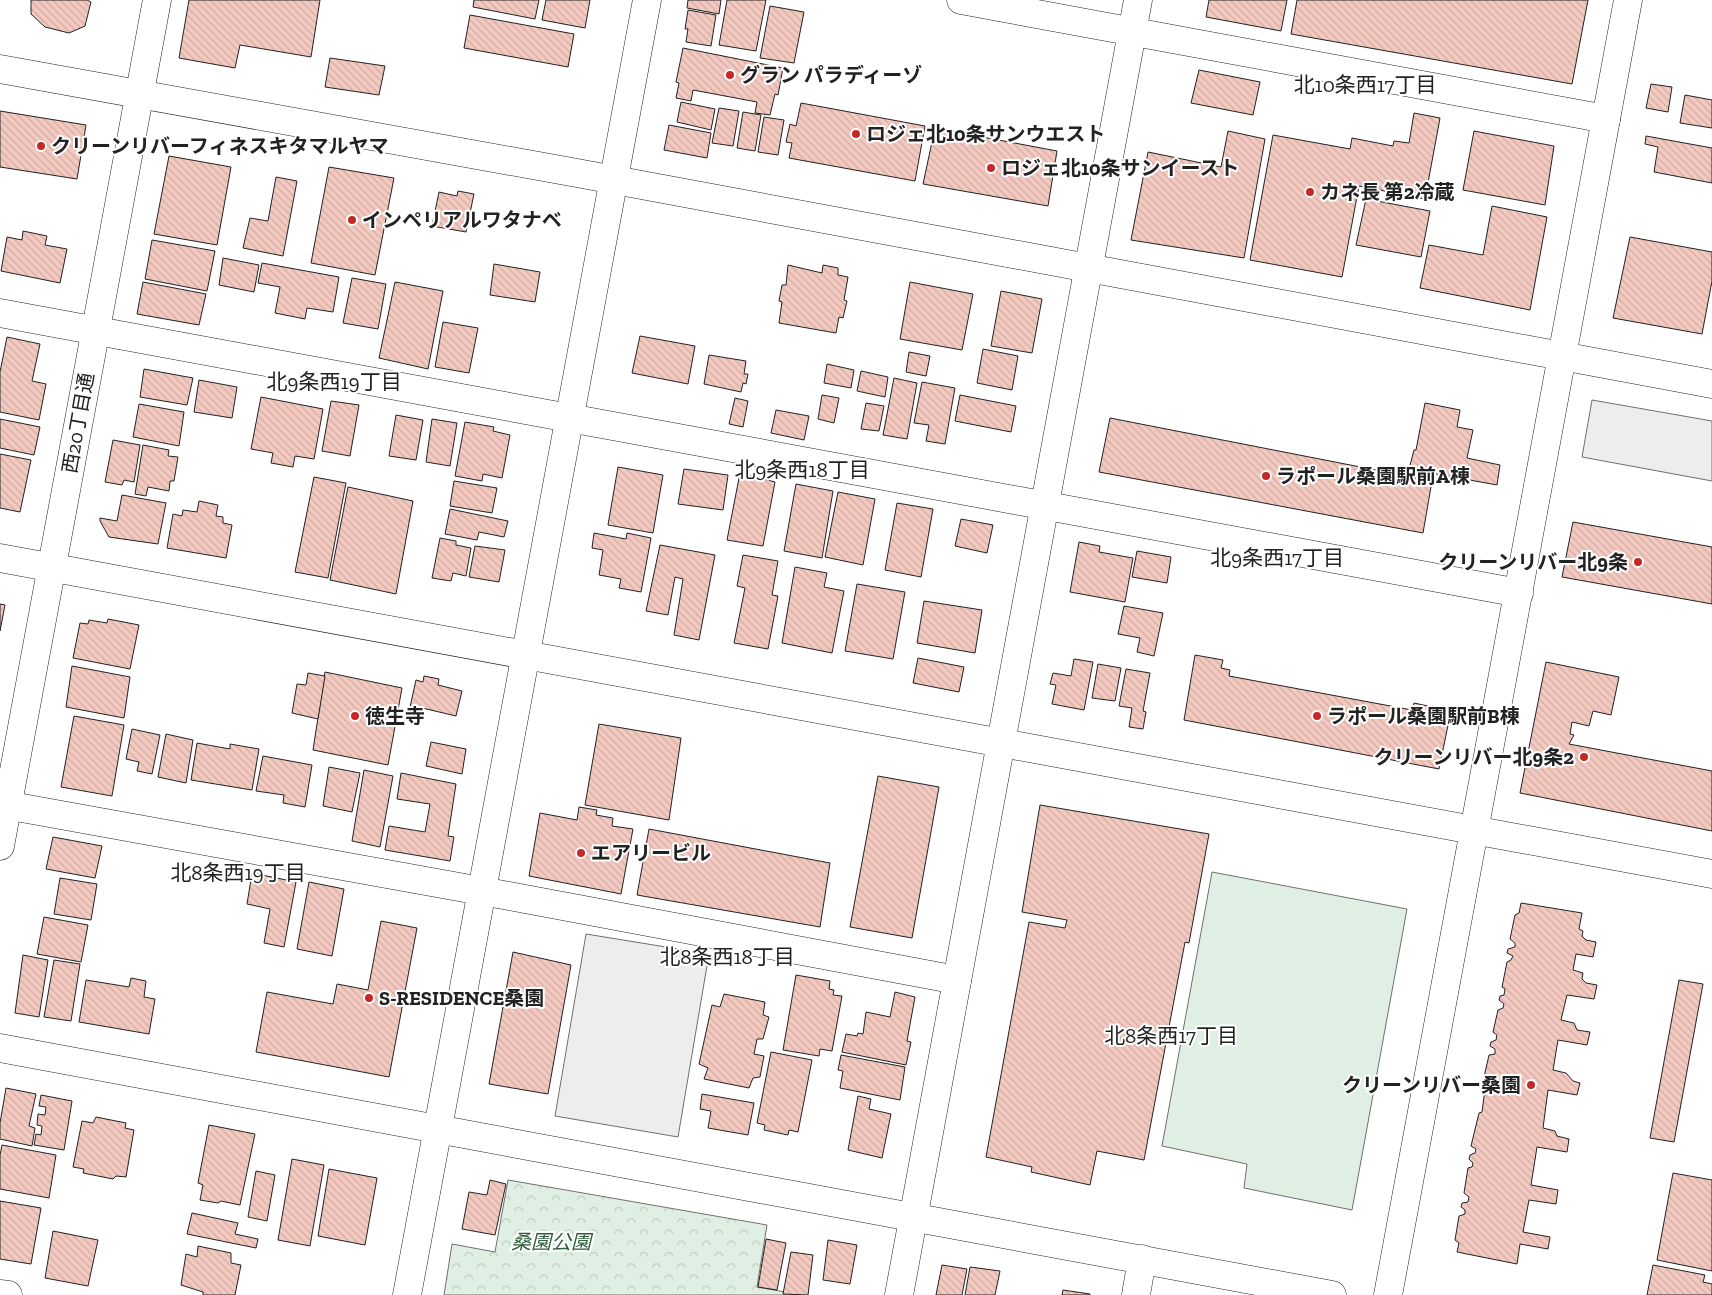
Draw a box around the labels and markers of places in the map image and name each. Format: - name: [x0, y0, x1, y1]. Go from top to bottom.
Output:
- place label: グラン パラディーゾ: [740, 63, 922, 87]
- marker: グラン パラディーゾ: [724, 69, 736, 81]
- place label: ロジェ北10条サンウエスト: [866, 122, 1106, 146]
- marker: ロジェ北10条サンウエスト: [850, 128, 862, 140]
- place label: クリーンリバーフィネスキタマルヤマ: [51, 134, 388, 158]
- marker: クリーンリバーフィネスキタマルヤマ: [35, 140, 47, 152]
- place label: ロジェ北10条サンイースト: [1001, 156, 1240, 180]
- marker: ロジェ北10条サンイースト: [985, 162, 997, 174]
- place label: カネ長 第2冷蔵: [1320, 180, 1454, 204]
- marker: カネ長 第2冷蔵: [1304, 186, 1316, 198]
- place label: インペリアルワタナベ: [362, 208, 562, 232]
- marker: インペリアルワタナベ: [346, 214, 358, 226]
- place label: ラポール桑園駅前A棟: [1276, 464, 1470, 488]
- marker: ラポール桑園駅前A棟: [1260, 470, 1272, 482]
- place label: クリーンリバー北9条: [1438, 550, 1628, 574]
- marker: クリーンリバー北9条: [1632, 556, 1644, 568]
- place label: 徳生寺: [365, 704, 425, 728]
- place label: ラポール桑園駅前B棟: [1327, 704, 1519, 728]
- marker: 徳生寺: [349, 710, 361, 722]
- marker: ラポール桑園駅前B棟: [1311, 710, 1323, 722]
- place label: クリーンリバー北9条2: [1374, 745, 1574, 769]
- marker: クリーンリバー北9条2: [1578, 751, 1590, 763]
- place label: エアリービル: [591, 841, 711, 865]
- marker: エアリービル: [575, 847, 587, 859]
- place label: S-RESIDENCE桑園: [379, 986, 544, 1010]
- marker: S-RESIDENCE桑園: [363, 992, 375, 1004]
- place label: クリーンリバー桑園: [1342, 1073, 1521, 1097]
- marker: クリーンリバー桑園: [1525, 1079, 1537, 1091]

